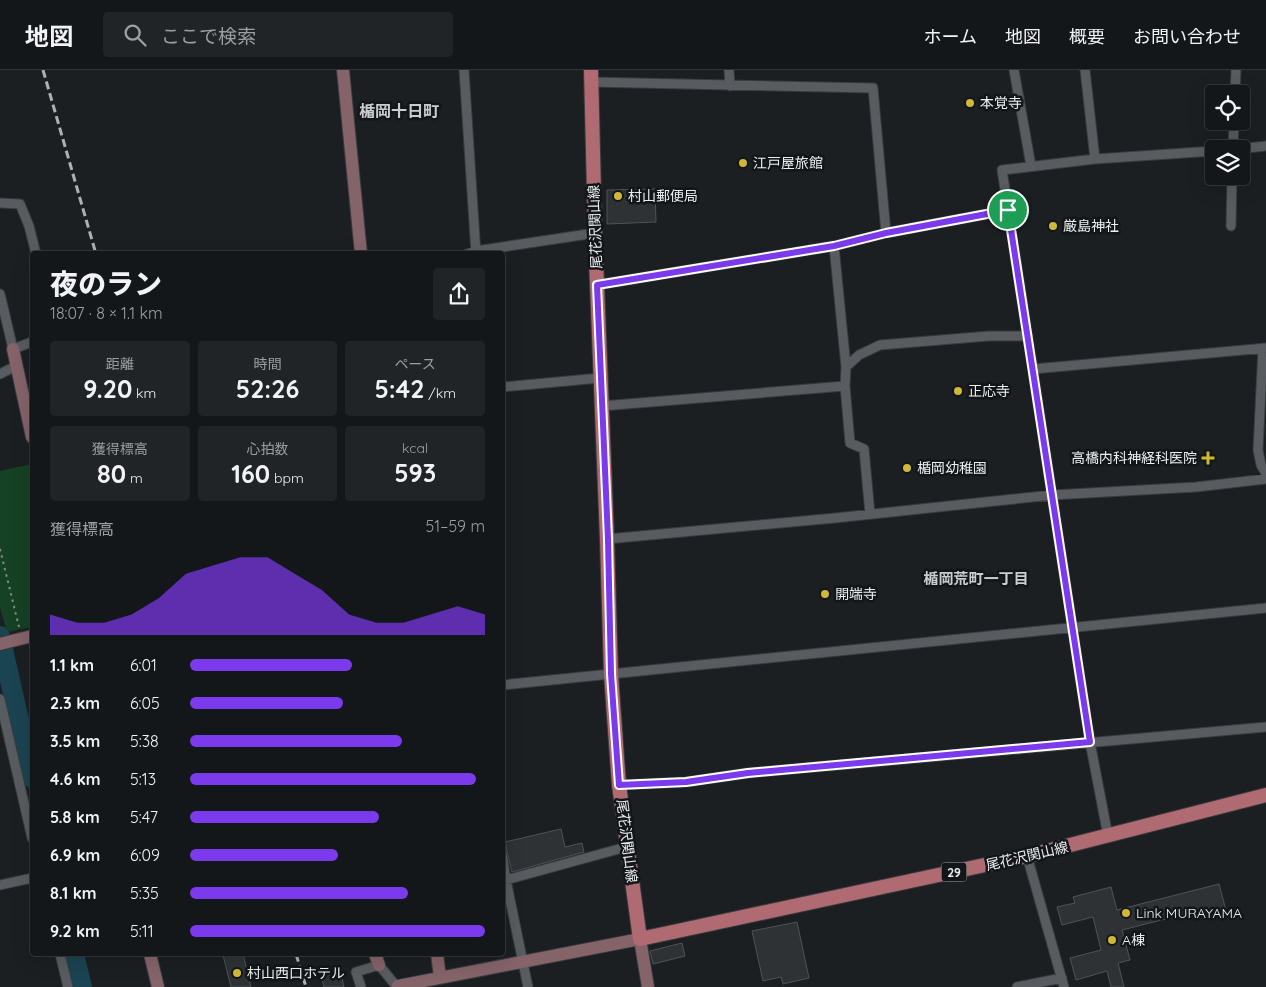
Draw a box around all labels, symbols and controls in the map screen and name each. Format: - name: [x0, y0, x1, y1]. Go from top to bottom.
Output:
- search box: [103, 12, 453, 57]
- text: 地図: [25, 21, 73, 51]
- icon: search: [121, 21, 149, 49]
- text: ここで検索: [161, 24, 256, 48]
- text: ホーム: [924, 25, 977, 48]
- text: 地図: [1005, 25, 1041, 48]
- text: 概要: [1069, 25, 1105, 48]
- text: お問い合わせ: [1133, 25, 1241, 48]
- map controls: [1205, 85, 1250, 185]
- button: locate: [1205, 85, 1250, 130]
- place label: 本覚寺: [980, 94, 1022, 112]
- marker: 本覚寺: [964, 97, 976, 109]
- district label: 楯岡十日町: [359, 101, 439, 121]
- button: layers: [1205, 140, 1250, 185]
- place label: 江戸屋旅館: [753, 154, 823, 172]
- marker: 江戸屋旅館: [737, 157, 749, 169]
- street label: 尾花沢関山線: [585, 185, 605, 269]
- place label: 村山郵便局: [628, 187, 698, 205]
- pin: [987, 189, 1029, 231]
- marker: 村山郵便局: [612, 190, 624, 202]
- icon: arrive: [994, 196, 1022, 224]
- place label: 厳島神社: [1063, 217, 1119, 235]
- marker: 厳島神社: [1047, 220, 1059, 232]
- text: 夜のラン: [50, 266, 162, 301]
- button: share: [433, 268, 485, 320]
- text: 18:07 · 8 × 1.1 km: [50, 303, 163, 323]
- text: 距離: [106, 355, 134, 373]
- text: 時間: [253, 355, 281, 373]
- text: ペース: [395, 355, 436, 373]
- text: 9.20: [83, 373, 132, 404]
- text: 52:26: [236, 373, 299, 404]
- text: 5:42: [374, 373, 425, 404]
- place label: 正応寺: [968, 382, 1010, 400]
- text: km: [132, 384, 156, 402]
- text: /km: [425, 384, 456, 402]
- marker: 正応寺: [952, 385, 964, 397]
- text: kcal: [402, 439, 428, 457]
- text: 獲得標高: [92, 440, 148, 458]
- text: 心拍数: [246, 440, 288, 458]
- place label: 高橋内科神経科医院: [1071, 449, 1197, 467]
- marker: 高橋内科神経科医院: [1201, 451, 1215, 465]
- text: 593: [394, 457, 436, 488]
- text: 80: [97, 458, 126, 489]
- text: 160: [231, 458, 270, 489]
- place label: 楯岡幼稚園: [917, 459, 987, 477]
- marker: 楯岡幼稚園: [901, 462, 913, 474]
- text: m: [126, 469, 143, 487]
- text: bpm: [270, 469, 304, 487]
- text: 51–59 m: [426, 516, 485, 536]
- text: 獲得標高: [50, 519, 114, 539]
- district label: 楯岡荒町一丁目: [923, 569, 1029, 588]
- place label: 開端寺: [835, 585, 877, 603]
- marker: 開端寺: [819, 588, 831, 600]
- text: 1.1 km: [50, 655, 94, 675]
- text: 6:01: [130, 655, 157, 675]
- text: 2.3 km: [50, 693, 100, 713]
- text: 6:05: [130, 693, 160, 713]
- text: 3.5 km: [50, 731, 100, 751]
- text: 5:38: [130, 731, 159, 751]
- text: 4.6 km: [50, 769, 101, 789]
- text: 5:13: [130, 769, 156, 789]
- street label: 尾花沢関山線: [613, 798, 641, 884]
- text: 5.8 km: [50, 807, 100, 827]
- text: 5:47: [130, 807, 158, 827]
- street label: 尾花沢関山線: [984, 838, 1070, 874]
- text: 6.9 km: [50, 845, 100, 865]
- text: 6:09: [130, 845, 160, 865]
- road number: 29: [942, 862, 966, 882]
- text: 8.1 km: [50, 883, 97, 903]
- text: 5:35: [130, 883, 159, 903]
- place label: Link MURAYAMA: [1136, 904, 1242, 922]
- marker: Link MURAYAMA: [1120, 907, 1132, 919]
- text: 9.2 km: [50, 921, 100, 941]
- text: 5:11: [130, 921, 154, 941]
- place label: A棟: [1122, 931, 1145, 949]
- marker: A棟: [1106, 934, 1118, 946]
- place label: 村山西口ホテル: [247, 964, 345, 982]
- marker: 村山西口ホテル: [231, 967, 243, 979]

